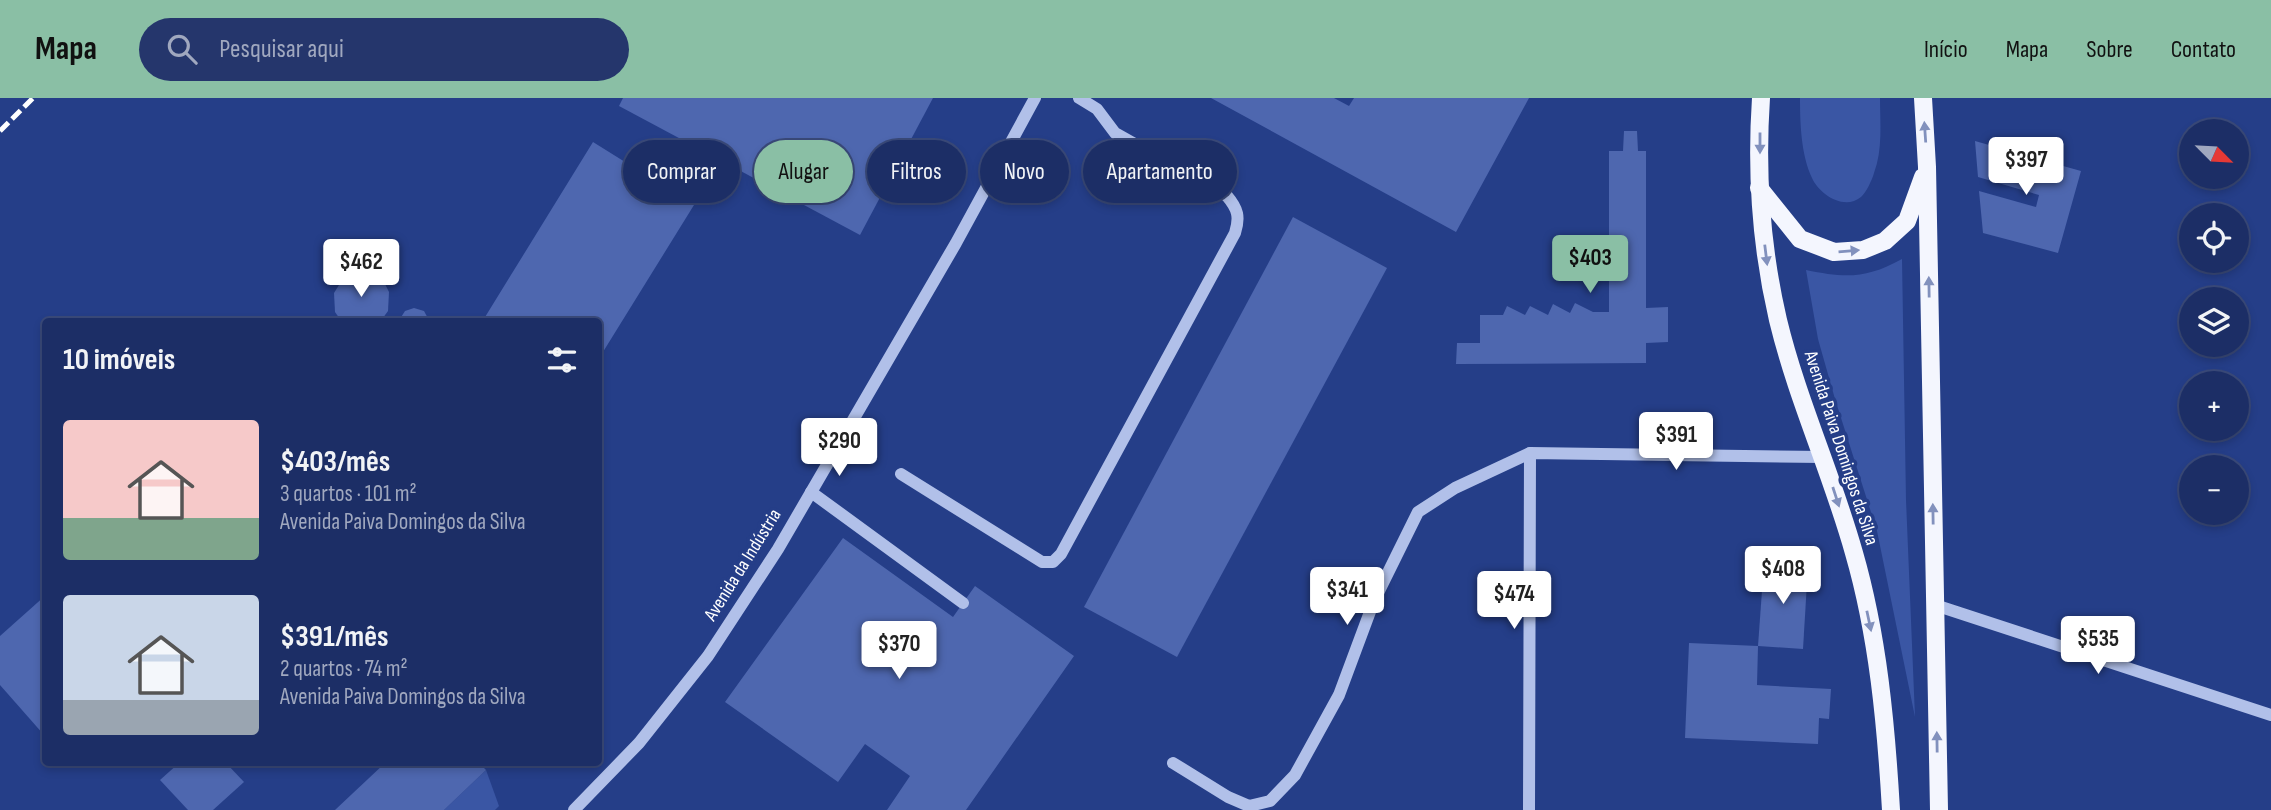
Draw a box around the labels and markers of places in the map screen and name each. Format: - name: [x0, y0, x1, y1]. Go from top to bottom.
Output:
- pin: $397: [1985, 138, 2067, 197]
- pin: $403: [1549, 236, 1631, 295]
- pin: $462: [320, 240, 402, 299]
- pin: $391: [1635, 412, 1717, 472]
- pin: $290: [798, 418, 880, 478]
- pin: $408: [1742, 546, 1824, 606]
- pin: $341: [1306, 568, 1388, 627]
- pin: $474: [1473, 572, 1555, 631]
- pin: $535: [2057, 616, 2139, 676]
- pin: $370: [858, 622, 940, 681]

